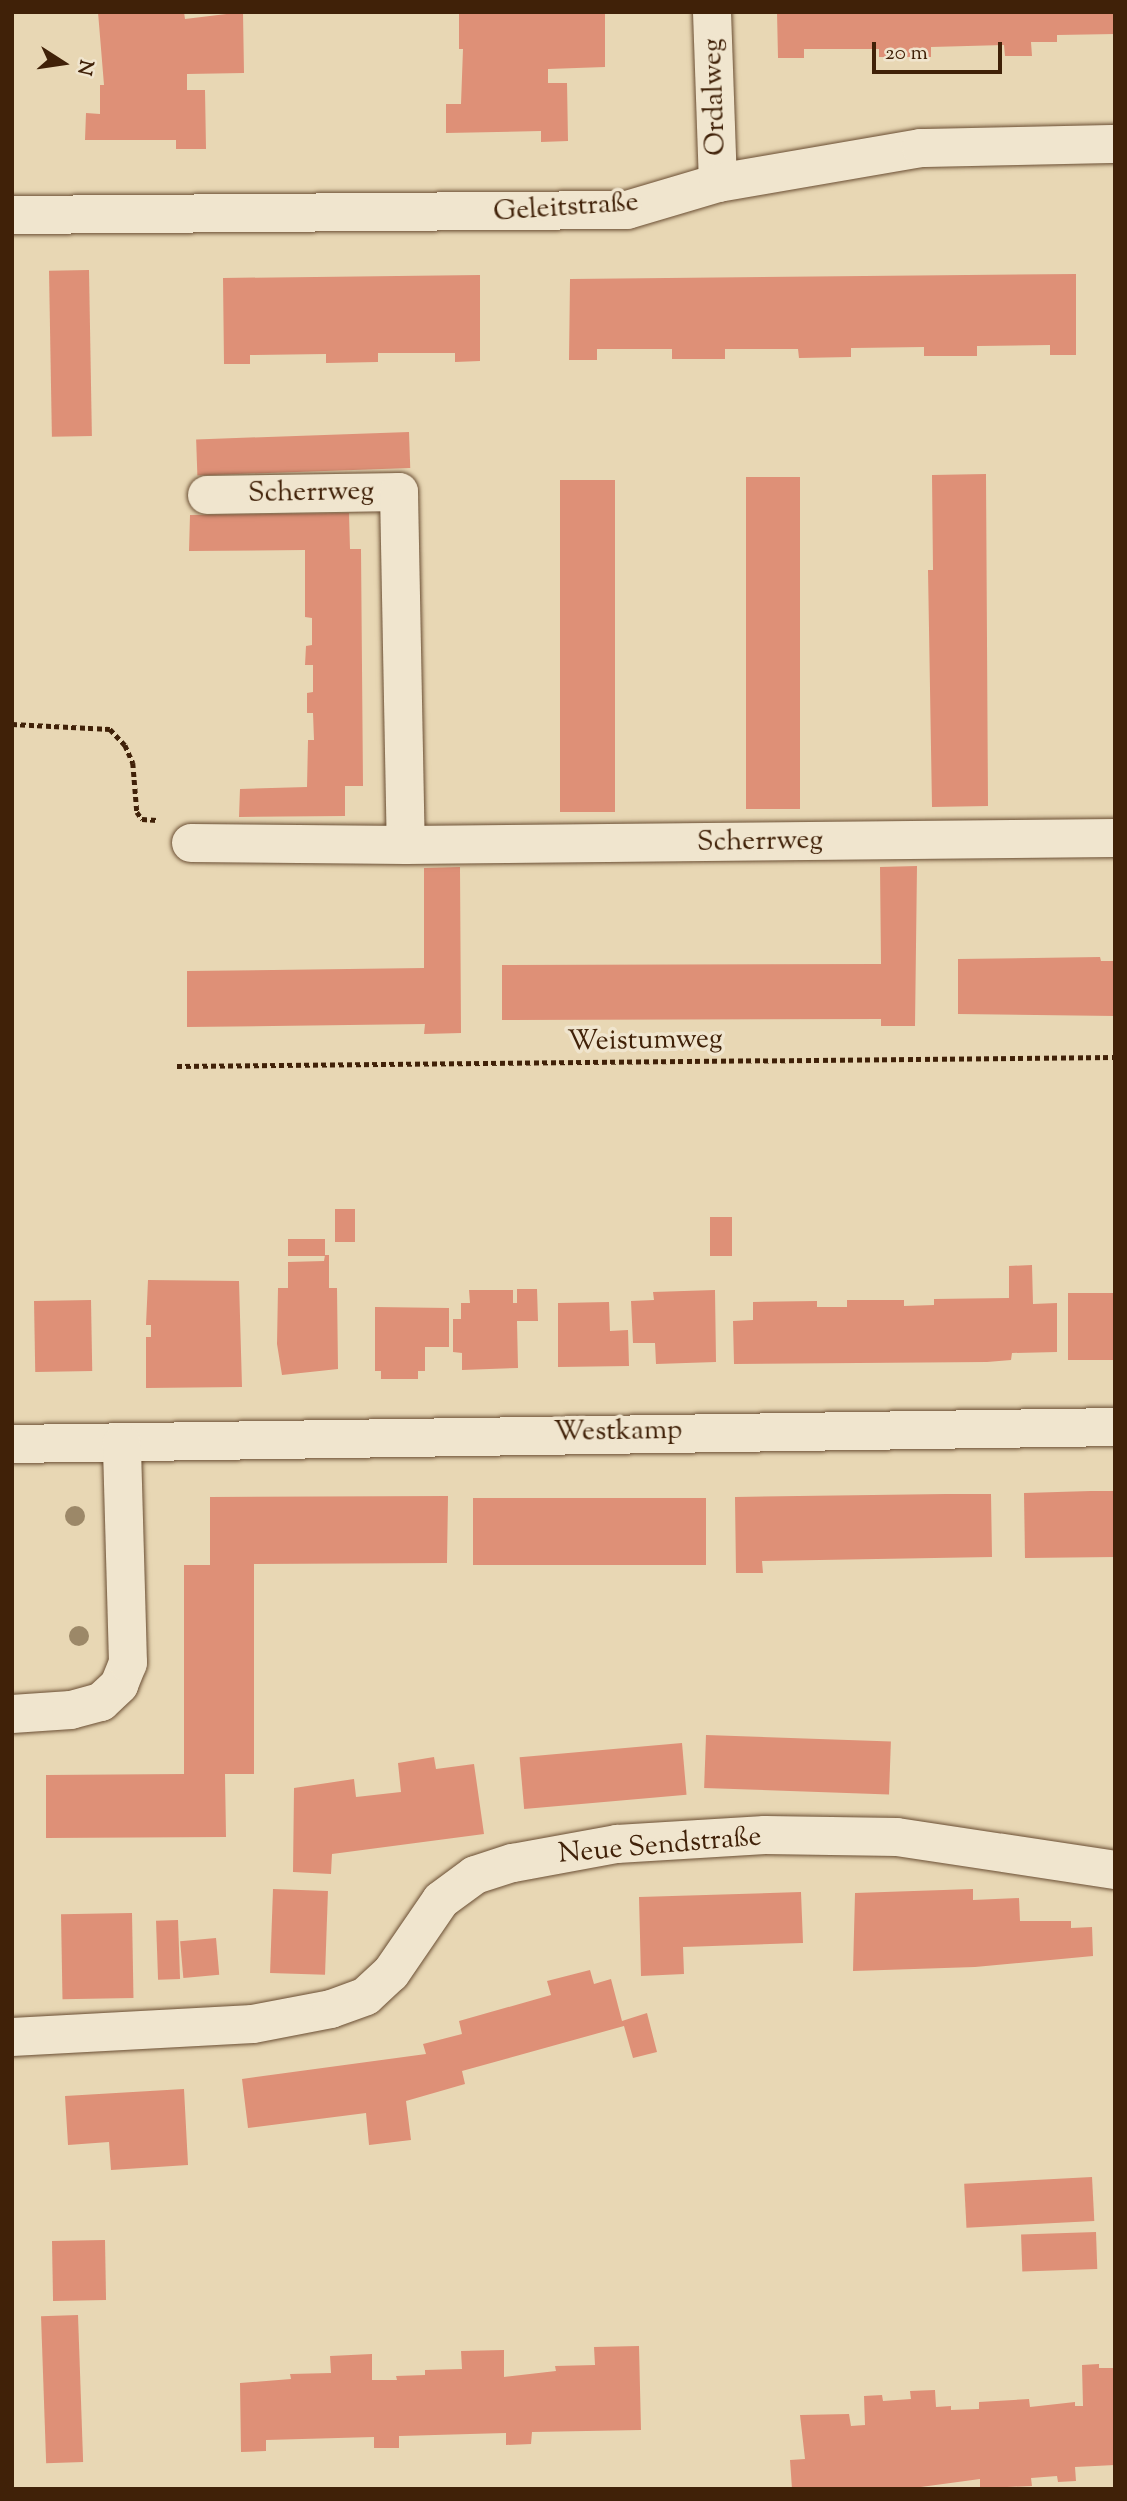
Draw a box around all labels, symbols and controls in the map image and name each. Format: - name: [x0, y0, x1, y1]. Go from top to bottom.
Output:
- north arrow: [28, 28, 98, 98]
- scale bar: [875, 28, 1004, 72]
- street label: Ordalweg: [696, 38, 734, 156]
- text: 20 m: [885, 39, 928, 69]
- text: N: [69, 57, 99, 78]
- street label: Geleitstraße: [492, 186, 640, 230]
- street label: Scherrweg: [248, 475, 374, 511]
- street label: Scherrweg: [697, 824, 823, 860]
- street label: Weistumweg: [567, 1023, 723, 1059]
- street label: Westkamp: [553, 1414, 683, 1450]
- street label: Neue Sendstraße: [557, 1820, 763, 1872]

